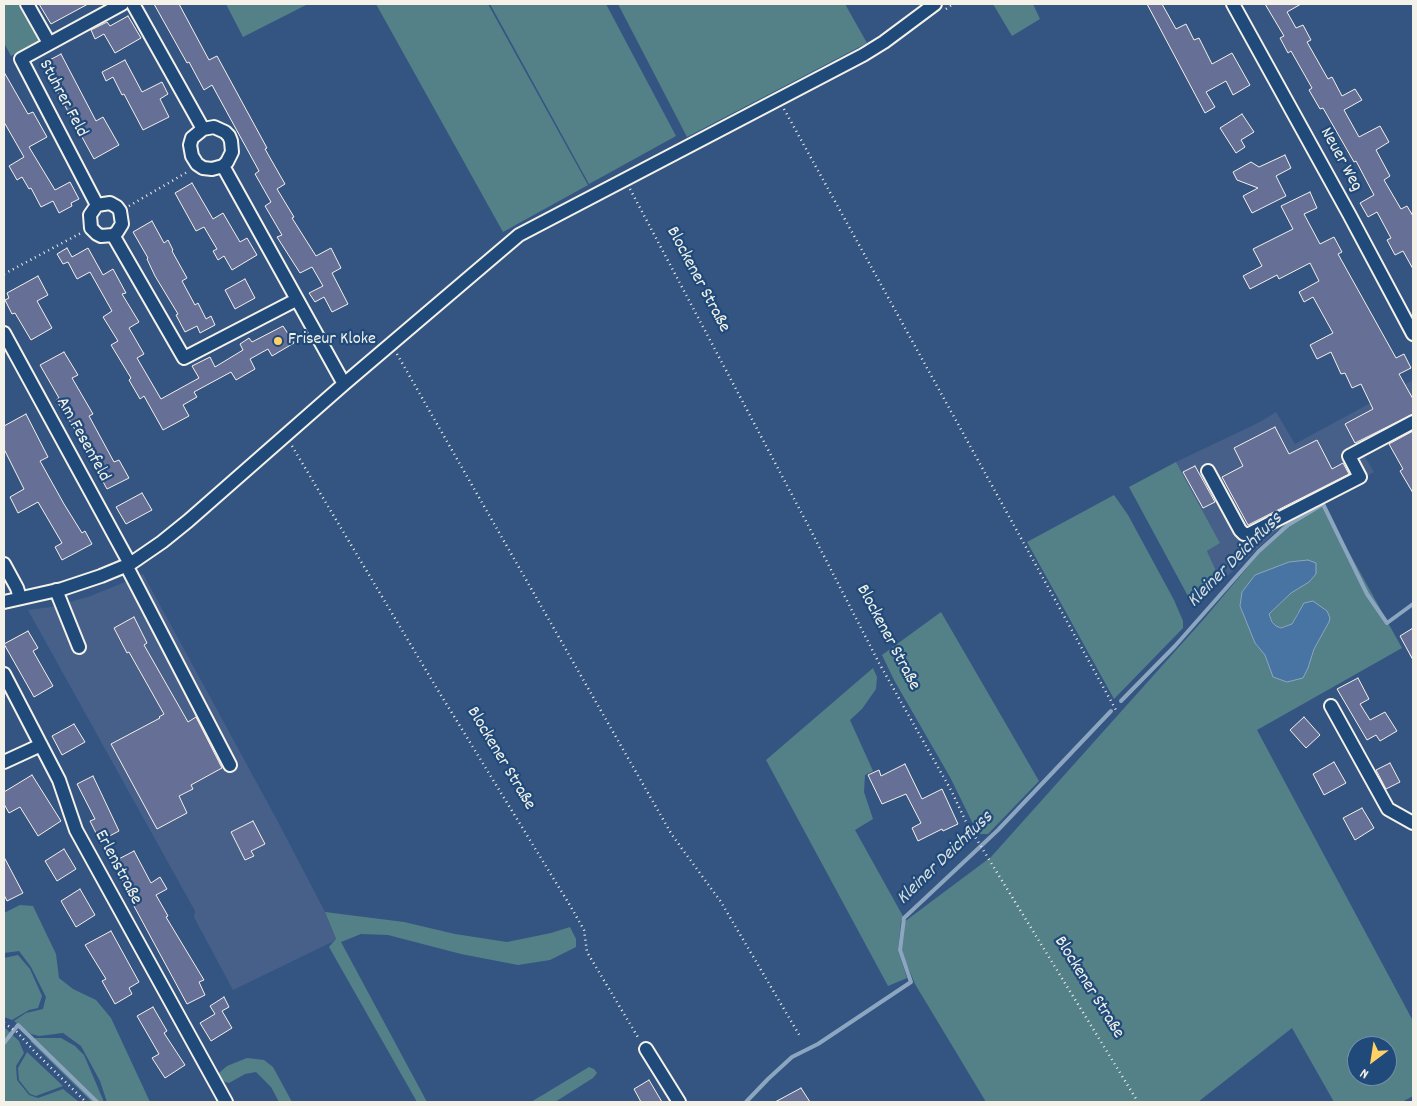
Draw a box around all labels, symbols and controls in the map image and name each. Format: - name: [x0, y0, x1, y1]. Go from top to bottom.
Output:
- street label: Stuhrer Feld: [33, 57, 91, 141]
- street label: Neuer Weg: [1314, 124, 1366, 196]
- street label: Blockener Straße: [660, 223, 734, 337]
- place label: Friseur Kloke: [288, 330, 376, 352]
- marker: Friseur Kloke: [272, 335, 284, 347]
- street label: Am Fesenfeld: [50, 394, 114, 486]
- water label: Kleiner Deichfluss: [1184, 509, 1288, 613]
- street label: Blockener Straße: [850, 581, 924, 695]
- street label: Blockener Straße: [461, 703, 539, 815]
- water label: Kleiner Deichfluss: [893, 807, 999, 911]
- street label: Erlenstraße: [88, 827, 146, 909]
- street label: Blockener Straße: [1048, 933, 1128, 1043]
- north arrow: [1347, 1036, 1397, 1086]
- text: N: [1357, 1063, 1373, 1083]

